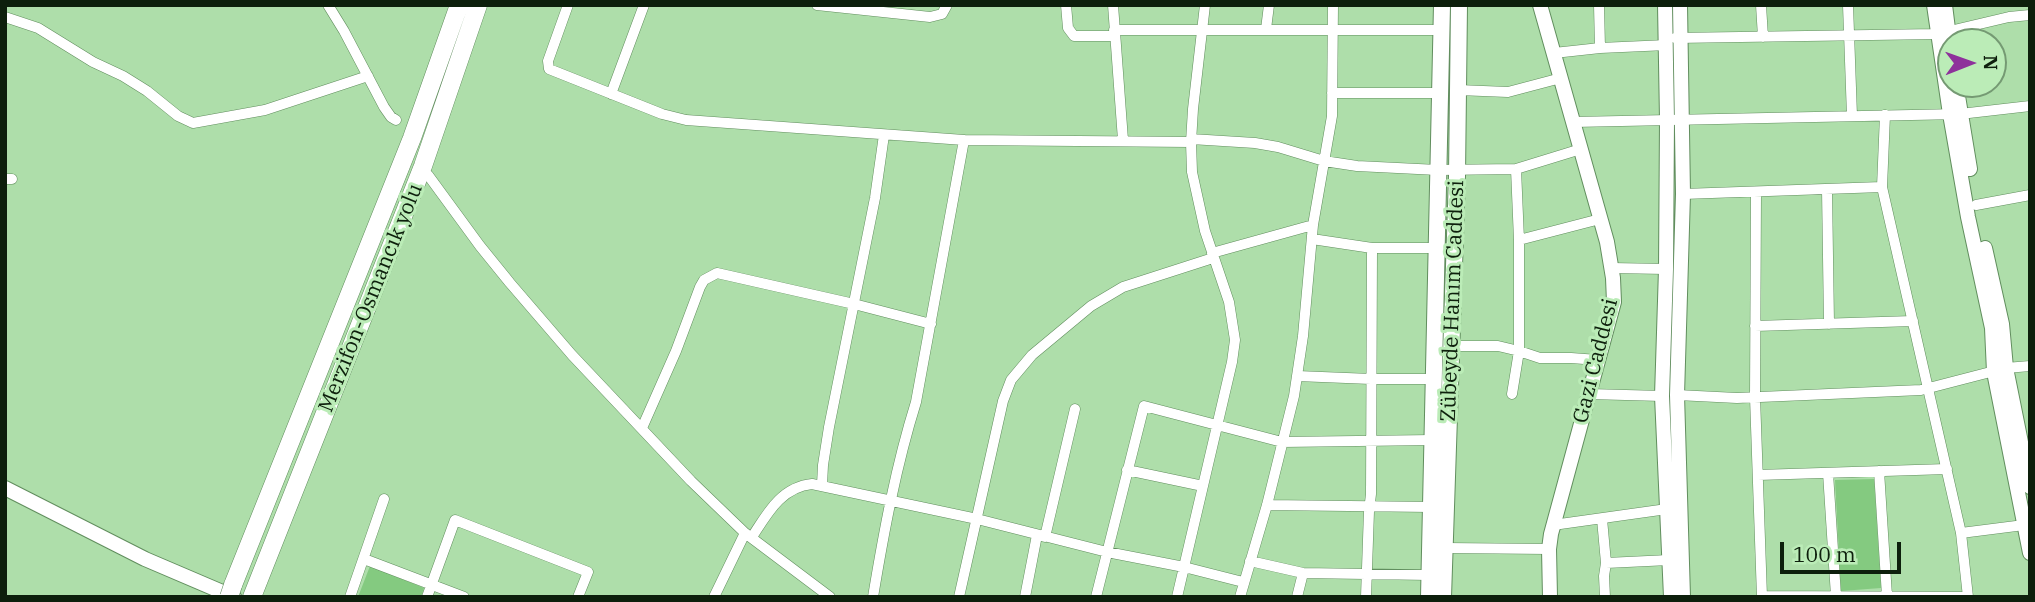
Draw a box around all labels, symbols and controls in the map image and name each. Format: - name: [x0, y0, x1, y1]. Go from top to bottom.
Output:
- north arrow: [1937, 28, 2007, 98]
- text: N: [1979, 55, 2003, 70]
- street label: Merzifon-Osmancık yolu: [314, 180, 428, 416]
- street label: Zübeyde Hanım Caddesi: [1436, 180, 1470, 422]
- street label: Gazi Caddesi: [1568, 296, 1624, 426]
- scale bar: [1783, 528, 1904, 572]
- text: 100 m: [1793, 540, 1856, 568]

